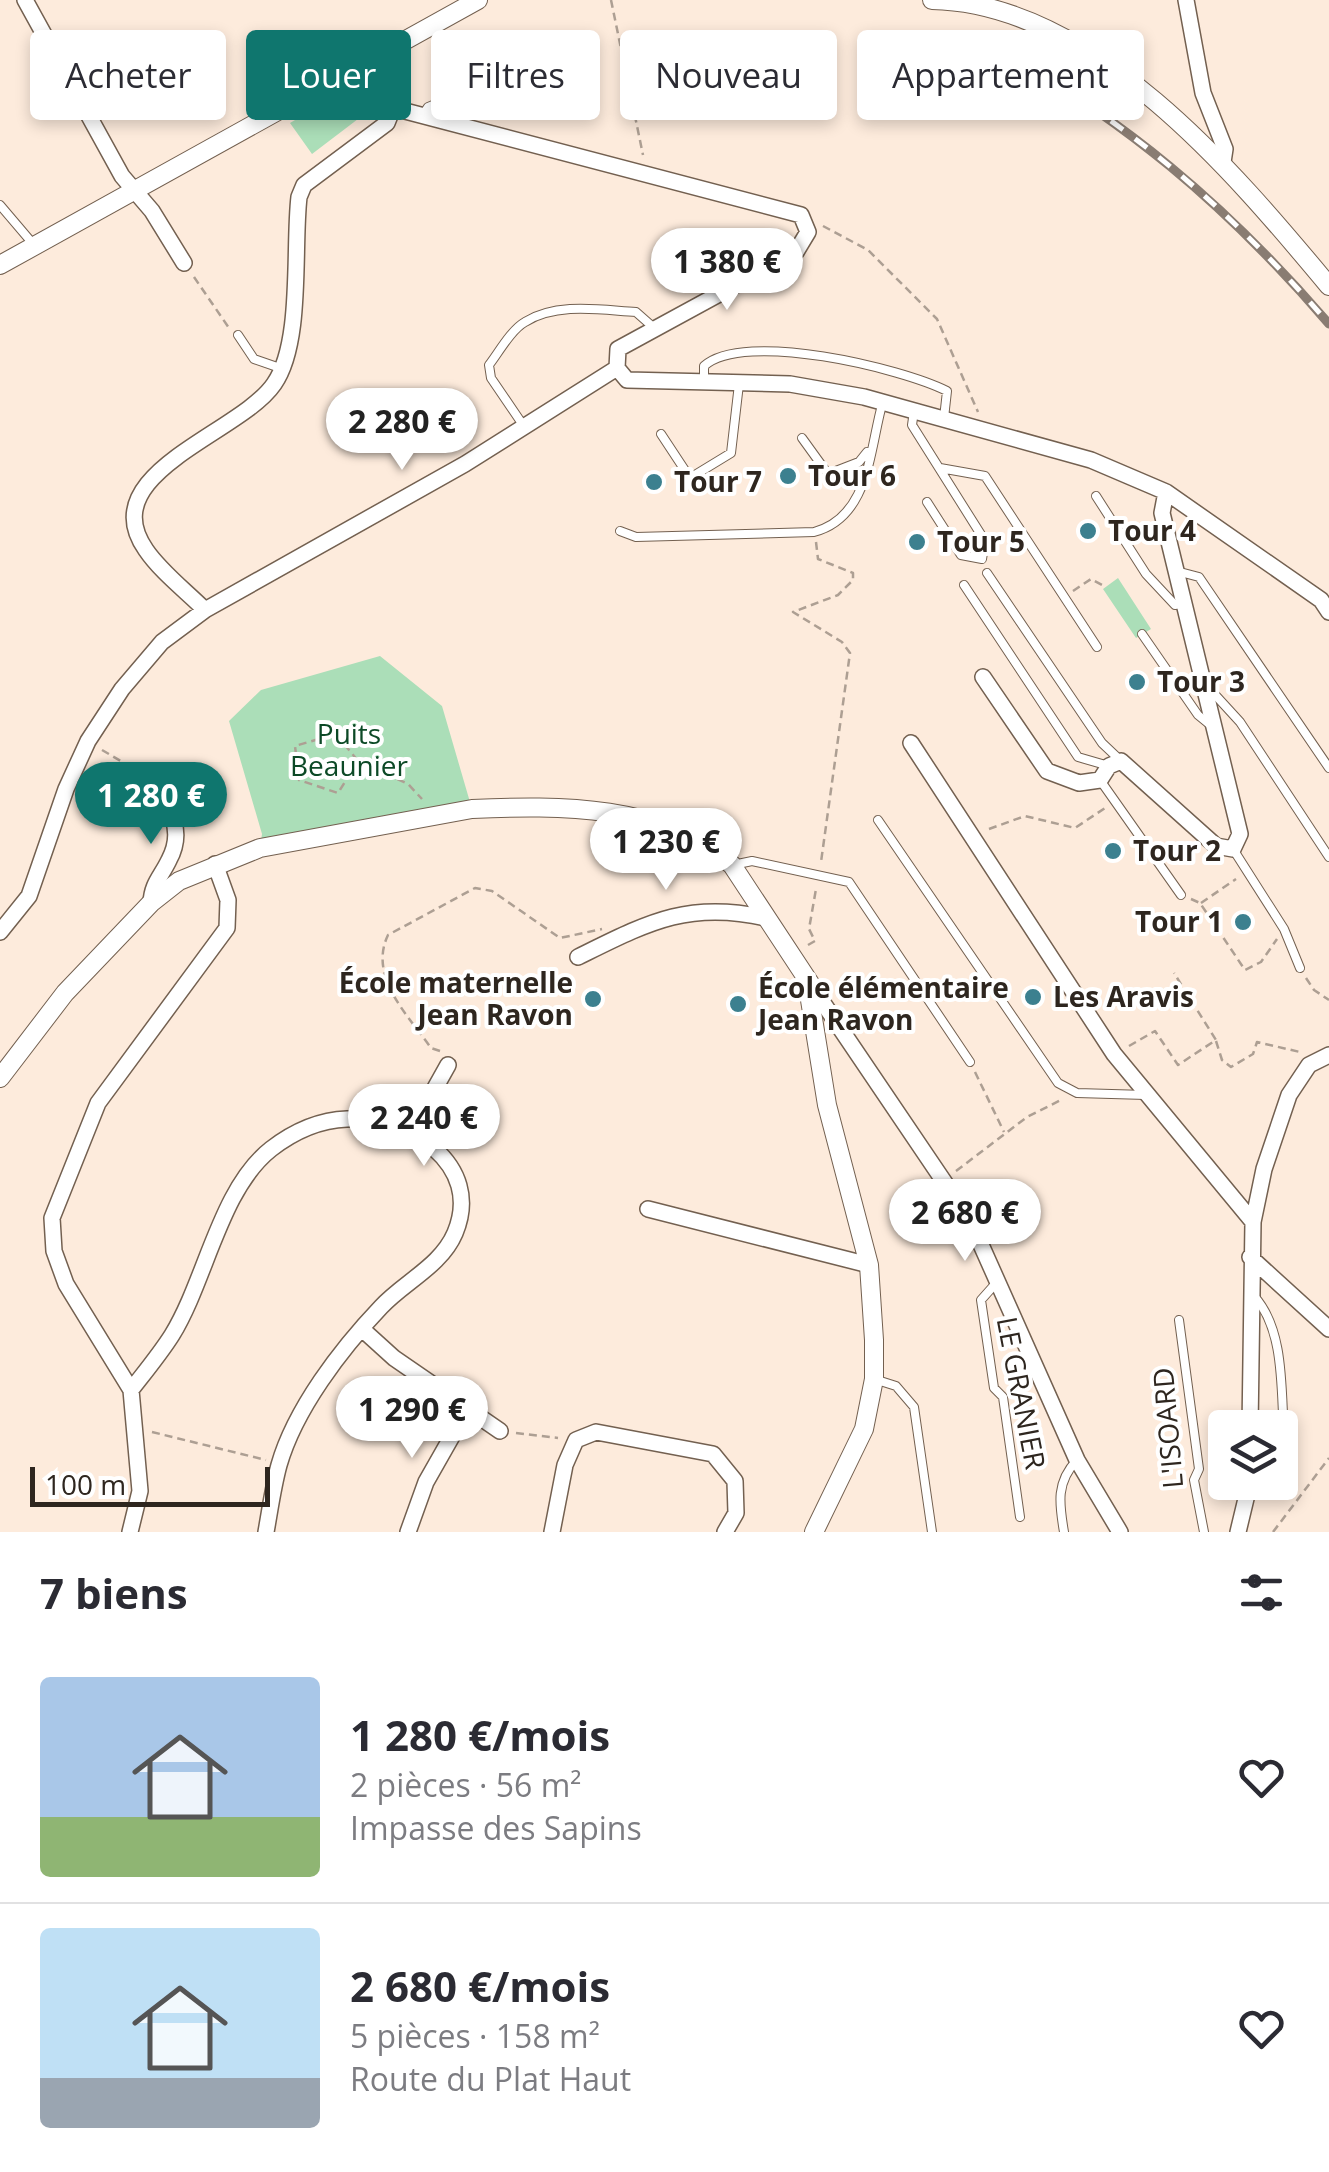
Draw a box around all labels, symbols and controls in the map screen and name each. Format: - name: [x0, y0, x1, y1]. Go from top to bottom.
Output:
- chip: Acheter: [30, 30, 226, 120]
- chip: Louer: [246, 30, 411, 120]
- chip: Filtres: [431, 30, 600, 120]
- chip: Nouveau: [620, 30, 837, 120]
- chip: Appartement: [857, 30, 1144, 120]
- pin: 1 380 €: [635, 228, 819, 313]
- text: 1 380 €: [673, 239, 781, 282]
- pin: 2 280 €: [310, 388, 494, 473]
- text: 2 280 €: [348, 399, 456, 442]
- place label: Tour 6: [808, 456, 896, 494]
- place label: Tour 7: [674, 462, 762, 500]
- marker: Tour 6: [777, 465, 799, 487]
- marker: Tour 7: [643, 471, 665, 493]
- place label: Tour 4: [1108, 511, 1196, 549]
- marker: Tour 4: [1077, 520, 1099, 542]
- place label: Tour 5: [937, 522, 1025, 560]
- marker: Tour 5: [906, 531, 928, 553]
- place label: Tour 3: [1157, 662, 1245, 700]
- marker: Tour 3: [1126, 671, 1148, 693]
- park label: Puits Beaunier: [290, 714, 409, 784]
- pin: 1 280 €: [59, 762, 243, 847]
- text: 1 280 €: [97, 773, 205, 816]
- pin: 1 230 €: [574, 808, 758, 893]
- text: 1 230 €: [612, 819, 720, 862]
- place label: Tour 2: [1133, 831, 1221, 869]
- marker: Tour 2: [1102, 840, 1124, 862]
- place label: Tour 1: [1135, 902, 1223, 940]
- marker: Tour 1: [1232, 911, 1254, 933]
- place label: École maternelle Jean Ravon: [339, 963, 573, 1033]
- place label: École élémentaire Jean Ravon: [755, 968, 1009, 1038]
- place label: Les Aravis: [1053, 977, 1194, 1015]
- marker: Les Aravis: [1022, 986, 1044, 1008]
- marker: École maternelle Jean Ravon: [582, 988, 604, 1010]
- marker: École élémentaire Jean Ravon: [727, 993, 749, 1015]
- pin: 2 240 €: [332, 1084, 516, 1169]
- text: 2 240 €: [370, 1095, 478, 1138]
- pin: 2 680 €: [873, 1179, 1057, 1264]
- text: 2 680 €: [911, 1190, 1019, 1233]
- street label: LE GRANIER: [989, 1313, 1055, 1472]
- street label: L'ISOARD: [1143, 1366, 1191, 1490]
- pin: 1 290 €: [320, 1376, 504, 1461]
- text: 1 290 €: [358, 1387, 466, 1430]
- map controls: [1208, 1410, 1298, 1500]
- button: layers: [1208, 1410, 1298, 1500]
- scale bar: [30, 1462, 270, 1506]
- text: 100 m: [45, 1465, 126, 1503]
- text: 7 biens: [40, 1564, 188, 1621]
- icon: filters: [1234, 1565, 1289, 1620]
- text: 1 280 €/mois: [350, 1706, 610, 1763]
- icon: home: [120, 1717, 240, 1837]
- icon: heart: [1234, 1750, 1289, 1805]
- text: 2 pièces · 56 m²: [350, 1763, 581, 1806]
- text: Impasse des Sapins: [350, 1806, 642, 1849]
- text: 2 680 €/mois: [350, 1957, 610, 2014]
- icon: home: [120, 1968, 240, 2088]
- icon: heart: [1234, 2001, 1289, 2056]
- text: 5 pièces · 158 m²: [350, 2014, 600, 2057]
- text: Route du Plat Haut: [350, 2057, 631, 2100]

